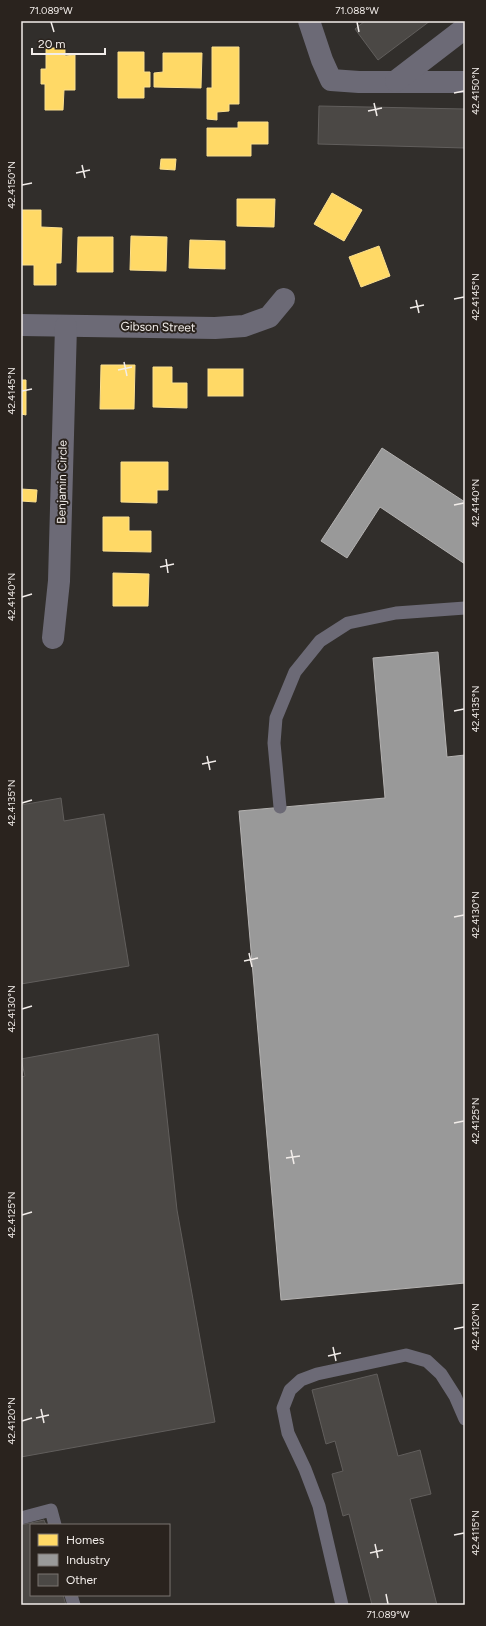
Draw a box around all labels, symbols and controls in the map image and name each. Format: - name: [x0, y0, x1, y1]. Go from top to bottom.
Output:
- text: 71.089°W: [29, 4, 73, 17]
- text: 71.088°W: [335, 4, 379, 17]
- scale bar: [32, 30, 105, 56]
- text: 20 m: [38, 37, 66, 51]
- text: 42.4150°N: [469, 67, 482, 115]
- text: 42.4150°N: [5, 161, 18, 209]
- text: 42.4145°N: [469, 273, 482, 321]
- street label: Gibson Street: [121, 319, 196, 335]
- text: 42.4145°N: [5, 367, 18, 415]
- street label: Benjamin Circle: [54, 440, 70, 524]
- text: 42.4140°N: [469, 479, 482, 527]
- text: 42.4140°N: [5, 573, 18, 621]
- text: 42.4135°N: [469, 686, 482, 732]
- text: 42.4135°N: [5, 780, 18, 826]
- text: 42.4130°N: [469, 891, 482, 939]
- text: 42.4130°N: [5, 985, 18, 1033]
- text: 42.4125°N: [469, 1098, 482, 1145]
- text: 42.4125°N: [5, 1192, 18, 1239]
- text: 42.4120°N: [469, 1303, 482, 1351]
- text: 42.4120°N: [5, 1397, 18, 1445]
- text: 42.4115°N: [469, 1510, 482, 1556]
- legend: [30, 1524, 170, 1596]
- text: Homes: [66, 1533, 105, 1547]
- text: Industry: [66, 1553, 111, 1567]
- text: Other: [66, 1573, 97, 1587]
- text: 71.089°W: [366, 1608, 410, 1621]

